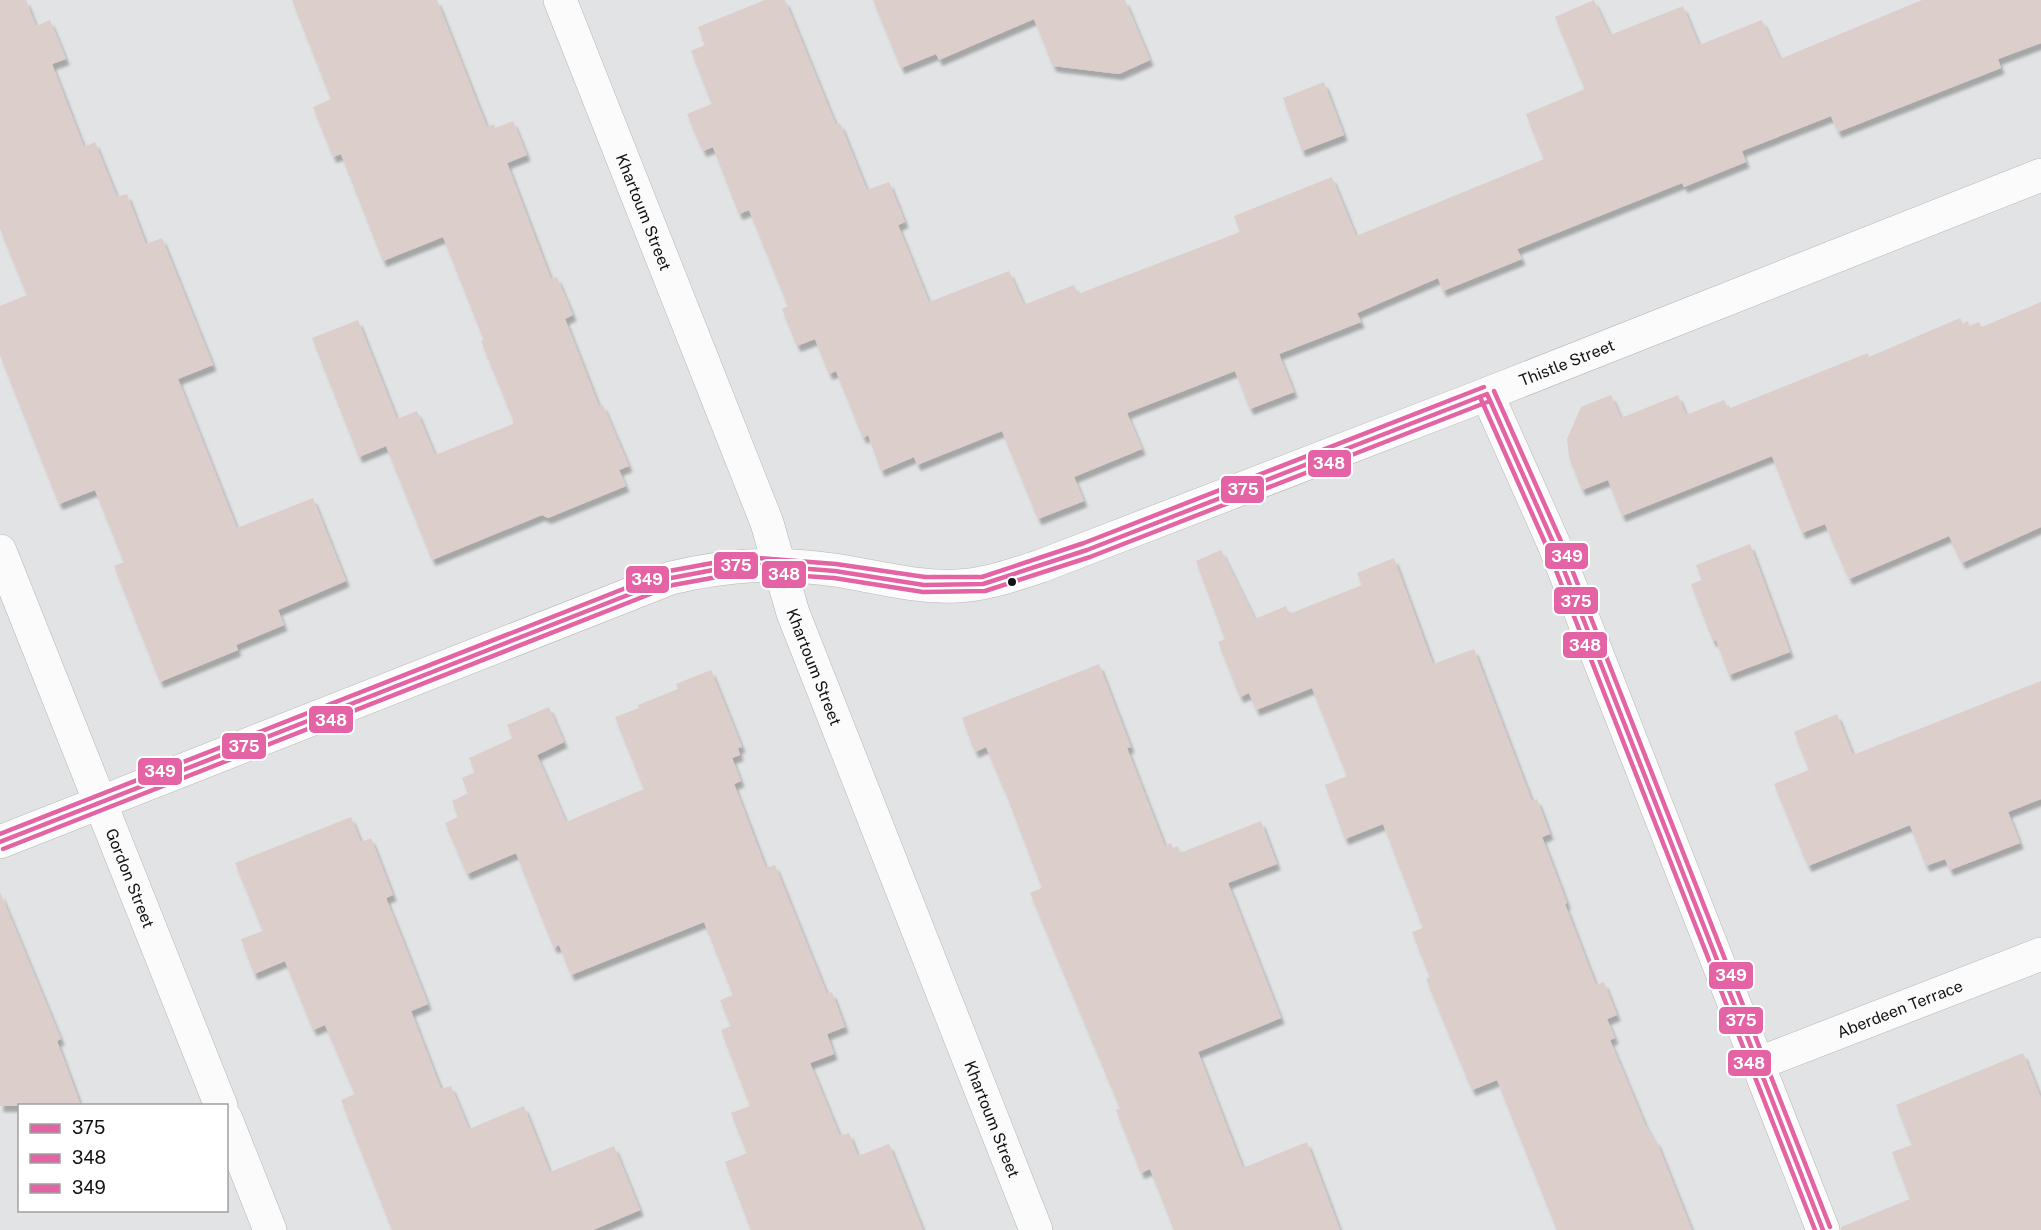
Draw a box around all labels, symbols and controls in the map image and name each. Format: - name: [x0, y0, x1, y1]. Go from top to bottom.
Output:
- street label: Khartoum Street: [612, 151, 676, 273]
- street label: Thistle Street: [1516, 335, 1617, 390]
- line badge: 348: [1307, 449, 1352, 478]
- text: 348: [1313, 454, 1345, 473]
- line badge: 375: [1220, 475, 1265, 504]
- text: 375: [1227, 480, 1259, 499]
- line badge: 349: [1544, 542, 1589, 570]
- text: 349: [1551, 547, 1583, 566]
- line badge: 375: [713, 551, 759, 580]
- text: 375: [720, 556, 752, 575]
- line badge: 348: [761, 560, 807, 589]
- line badge: 349: [625, 565, 670, 594]
- text: 348: [768, 565, 800, 584]
- text: 349: [631, 570, 663, 589]
- unlabelled marker: [1006, 576, 1018, 588]
- line badge: 375: [1553, 586, 1599, 615]
- text: 375: [1560, 592, 1592, 611]
- street label: Khartoum Street: [783, 606, 846, 728]
- line badge: 348: [1562, 631, 1608, 659]
- text: 348: [1569, 636, 1601, 655]
- line badge: 348: [308, 705, 354, 734]
- text: 348: [315, 711, 347, 730]
- line badge: 375: [221, 732, 267, 760]
- text: 375: [228, 737, 260, 756]
- line badge: 349: [137, 757, 183, 786]
- text: 349: [144, 762, 176, 781]
- street label: Gordon Street: [102, 826, 159, 931]
- line badge: 349: [1708, 961, 1754, 990]
- text: 349: [1715, 966, 1747, 985]
- street label: Aberdeen Terrace: [1834, 976, 1965, 1042]
- line badge: 375: [1718, 1006, 1764, 1035]
- text: 375: [1725, 1011, 1757, 1030]
- line badge: 348: [1727, 1049, 1772, 1077]
- text: 348: [1733, 1054, 1765, 1073]
- street label: Khartoum Street: [961, 1058, 1024, 1180]
- legend: [18, 1104, 228, 1212]
- text: 375: [72, 1117, 105, 1138]
- text: 348: [72, 1147, 106, 1168]
- text: 349: [72, 1177, 106, 1198]

